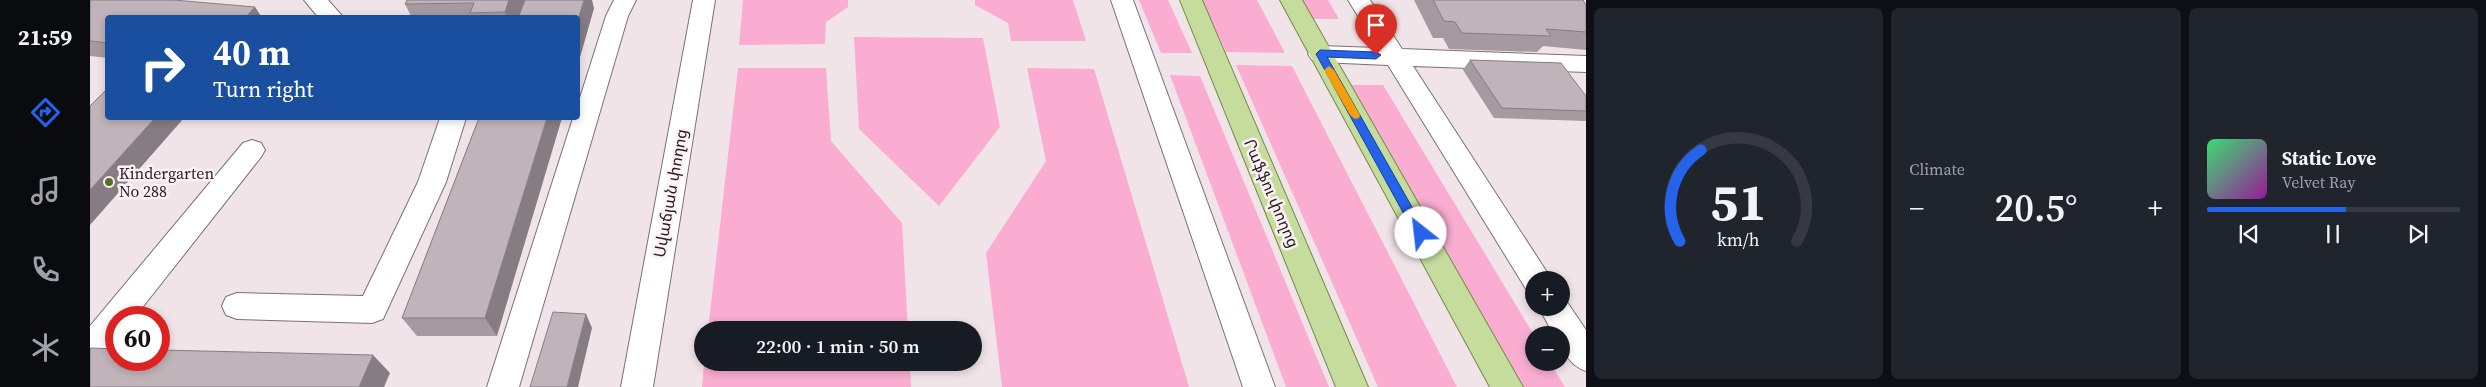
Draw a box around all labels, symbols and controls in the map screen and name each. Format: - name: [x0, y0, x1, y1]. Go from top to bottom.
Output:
- pin: [1355, 4, 1397, 55]
- icon: arrive: [1362, 11, 1390, 39]
- text: 21:59: [18, 22, 72, 52]
- text: 40 m: [213, 29, 290, 77]
- icon: right: [130, 35, 195, 100]
- text: Turn right: [213, 74, 314, 104]
- icon: directions: [28, 95, 63, 130]
- street label: Սվաճյան փողոց: [648, 127, 692, 259]
- street label: Րաֆֆու փողոց: [1239, 135, 1305, 251]
- text: Static Love: [2282, 145, 2376, 171]
- text: Climate: [1909, 158, 1965, 180]
- place label: Kindergarten No 288: [119, 162, 214, 202]
- text: 51: [1710, 166, 1767, 237]
- text: Velvet Ray: [2282, 171, 2355, 193]
- icon: music: [28, 173, 63, 208]
- marker: Kindergarten No 288: [103, 176, 115, 188]
- text: 20.5°: [1994, 182, 2078, 234]
- text: −: [1909, 189, 1924, 227]
- text: +: [2148, 189, 2163, 227]
- position arrow: [1394, 206, 1446, 258]
- icon: previous: [2235, 220, 2263, 248]
- icon: pause: [2319, 220, 2347, 248]
- icon: next: [2404, 220, 2432, 248]
- text: km/h: [1717, 227, 1760, 252]
- icon: phone: [28, 252, 63, 287]
- map controls: [1525, 271, 1570, 371]
- button: +: [1525, 271, 1570, 316]
- speed limit sign: 60: [105, 306, 170, 371]
- button: −: [1525, 326, 1570, 371]
- icon: climate: [28, 330, 63, 365]
- text: 22:00 · 1 min · 50 m: [756, 333, 920, 359]

